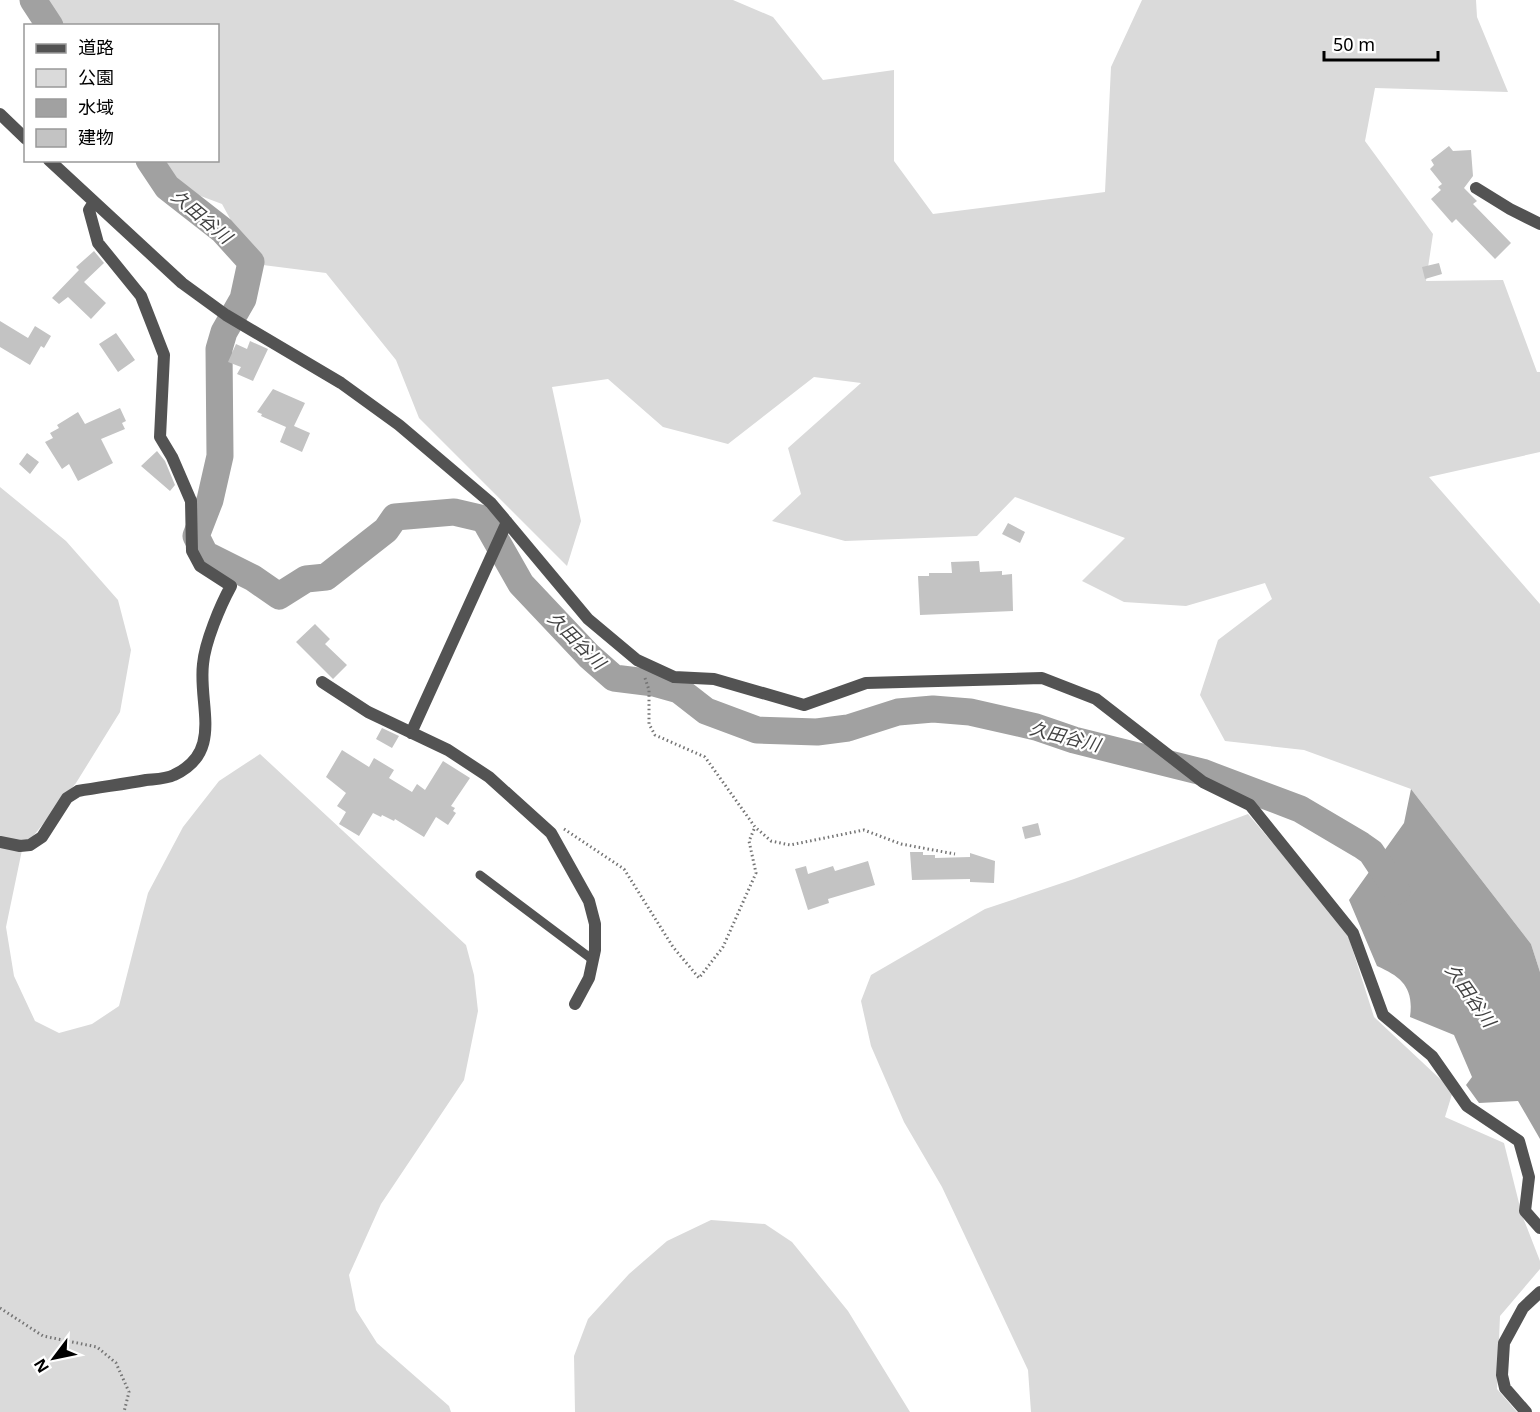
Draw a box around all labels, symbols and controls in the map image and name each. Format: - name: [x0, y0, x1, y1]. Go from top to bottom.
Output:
- legend: [24, 24, 219, 162]
- scale bar: [1324, 24, 1438, 62]
- text: 50 m: [1333, 32, 1375, 56]
- text: 道路: [78, 35, 114, 59]
- text: 公園: [78, 65, 114, 89]
- text: 水域: [78, 95, 114, 119]
- text: 建物: [78, 125, 114, 149]
- water label: 久田谷川: [167, 184, 239, 250]
- water label: 久田谷川: [543, 606, 612, 675]
- water label: 久田谷川: [1027, 716, 1105, 757]
- water label: 久田谷川: [1441, 959, 1503, 1033]
- north arrow: [24, 1328, 84, 1388]
- text: N: [29, 1355, 54, 1377]

